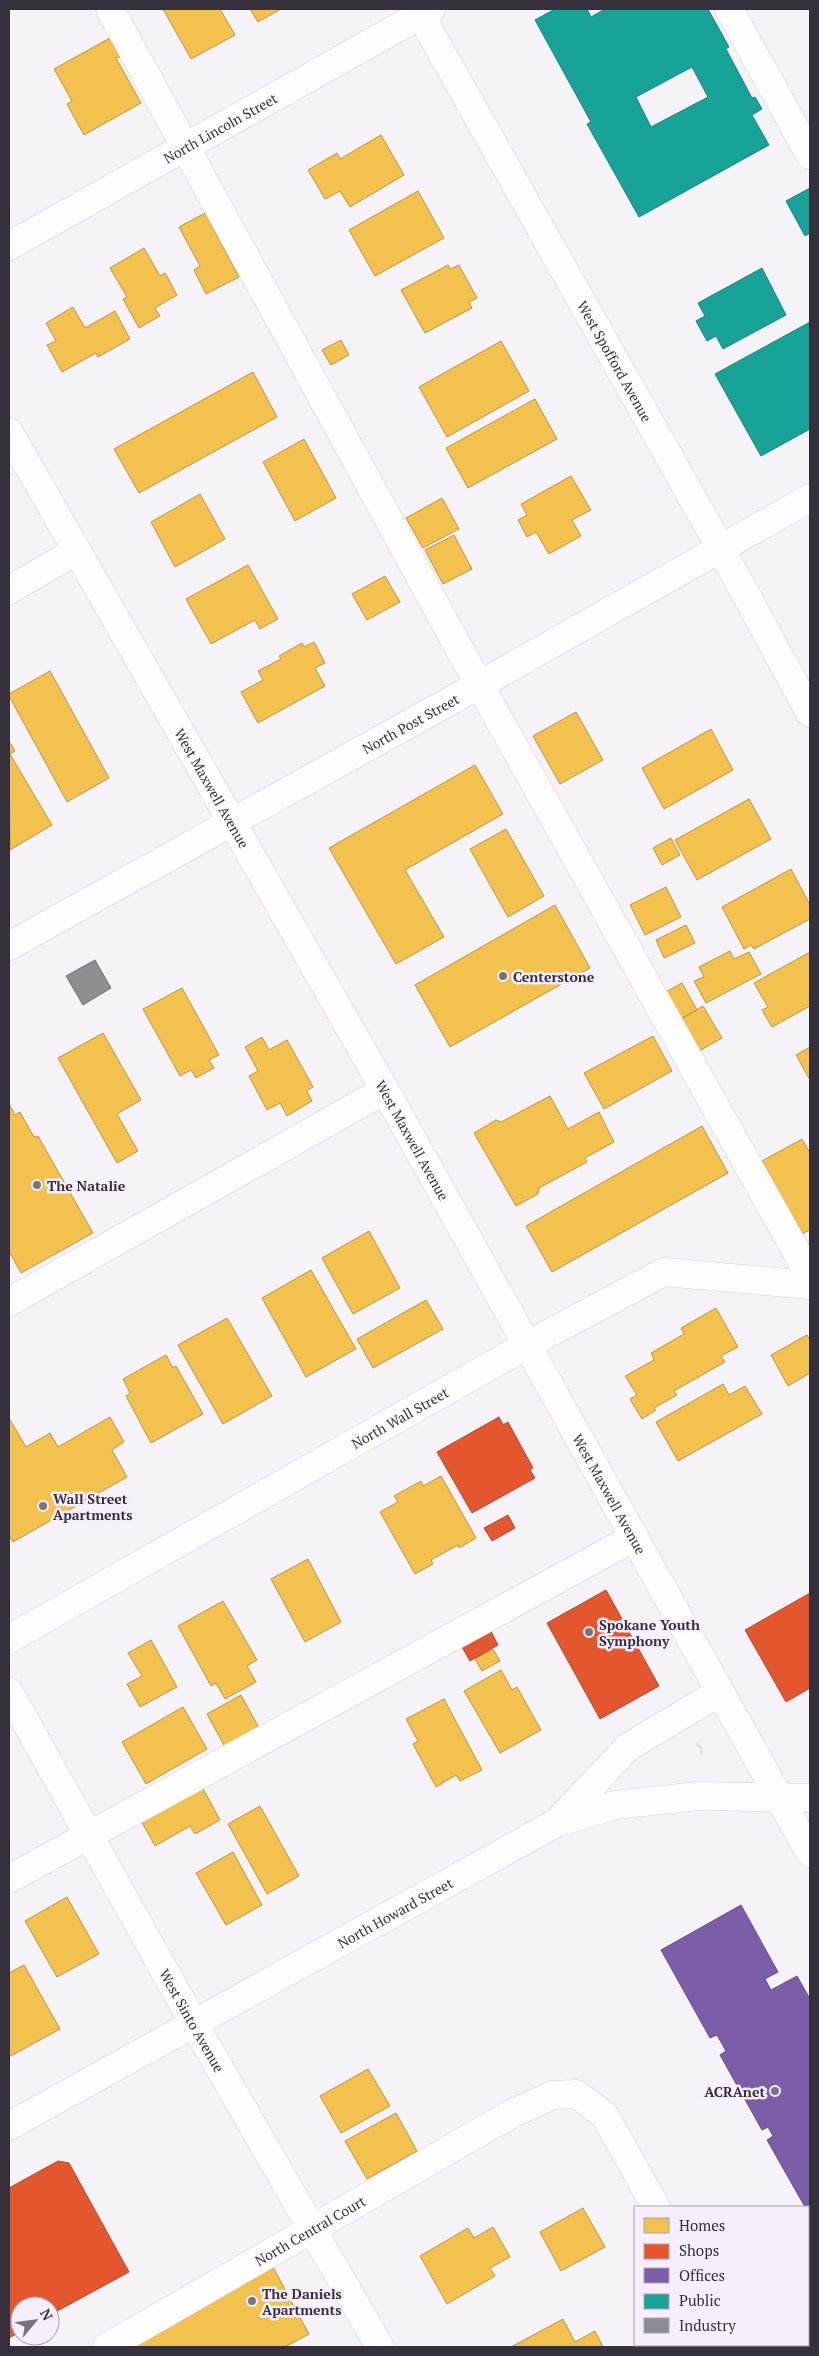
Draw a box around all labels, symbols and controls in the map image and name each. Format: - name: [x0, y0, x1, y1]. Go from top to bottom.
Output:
- street label: North Lincoln Street: [160, 88, 281, 167]
- street label: West Spofford Avenue: [574, 297, 657, 425]
- street label: North Post Street: [358, 688, 463, 758]
- street label: West Maxwell Avenue: [171, 725, 254, 851]
- place label: Centerstone: [513, 967, 595, 986]
- marker: Centerstone: [497, 970, 509, 982]
- street label: West Maxwell Avenue: [372, 1076, 454, 1203]
- place label: The Natalie: [47, 1176, 126, 1195]
- marker: The Natalie: [31, 1179, 43, 1191]
- street label: North Wall Street: [348, 1382, 452, 1452]
- street label: West Maxwell Avenue: [569, 1430, 651, 1557]
- place label: Wall Street Apartments: [53, 1489, 133, 1524]
- marker: Wall Street Apartments: [37, 1500, 49, 1512]
- place label: Spokane Youth Symphony: [599, 1615, 700, 1650]
- marker: Spokane Youth Symphony: [583, 1626, 595, 1638]
- street label: North Howard Street: [334, 1872, 457, 1952]
- street label: West Sinto Avenue: [156, 1965, 229, 2075]
- place label: ACRAnet: [704, 2082, 765, 2101]
- marker: ACRAnet: [769, 2085, 781, 2097]
- street label: North Central Court: [251, 2190, 369, 2270]
- legend: [634, 2206, 809, 2346]
- text: Homes: [679, 2215, 725, 2235]
- text: Shops: [679, 2240, 719, 2260]
- text: Offices: [679, 2265, 725, 2285]
- place label: The Daniels Apartments: [262, 2284, 342, 2319]
- text: Public: [679, 2290, 721, 2310]
- marker: The Daniels Apartments: [246, 2295, 258, 2307]
- north arrow: [10, 2296, 60, 2346]
- text: N: [36, 2305, 58, 2324]
- text: Industry: [679, 2315, 736, 2335]

